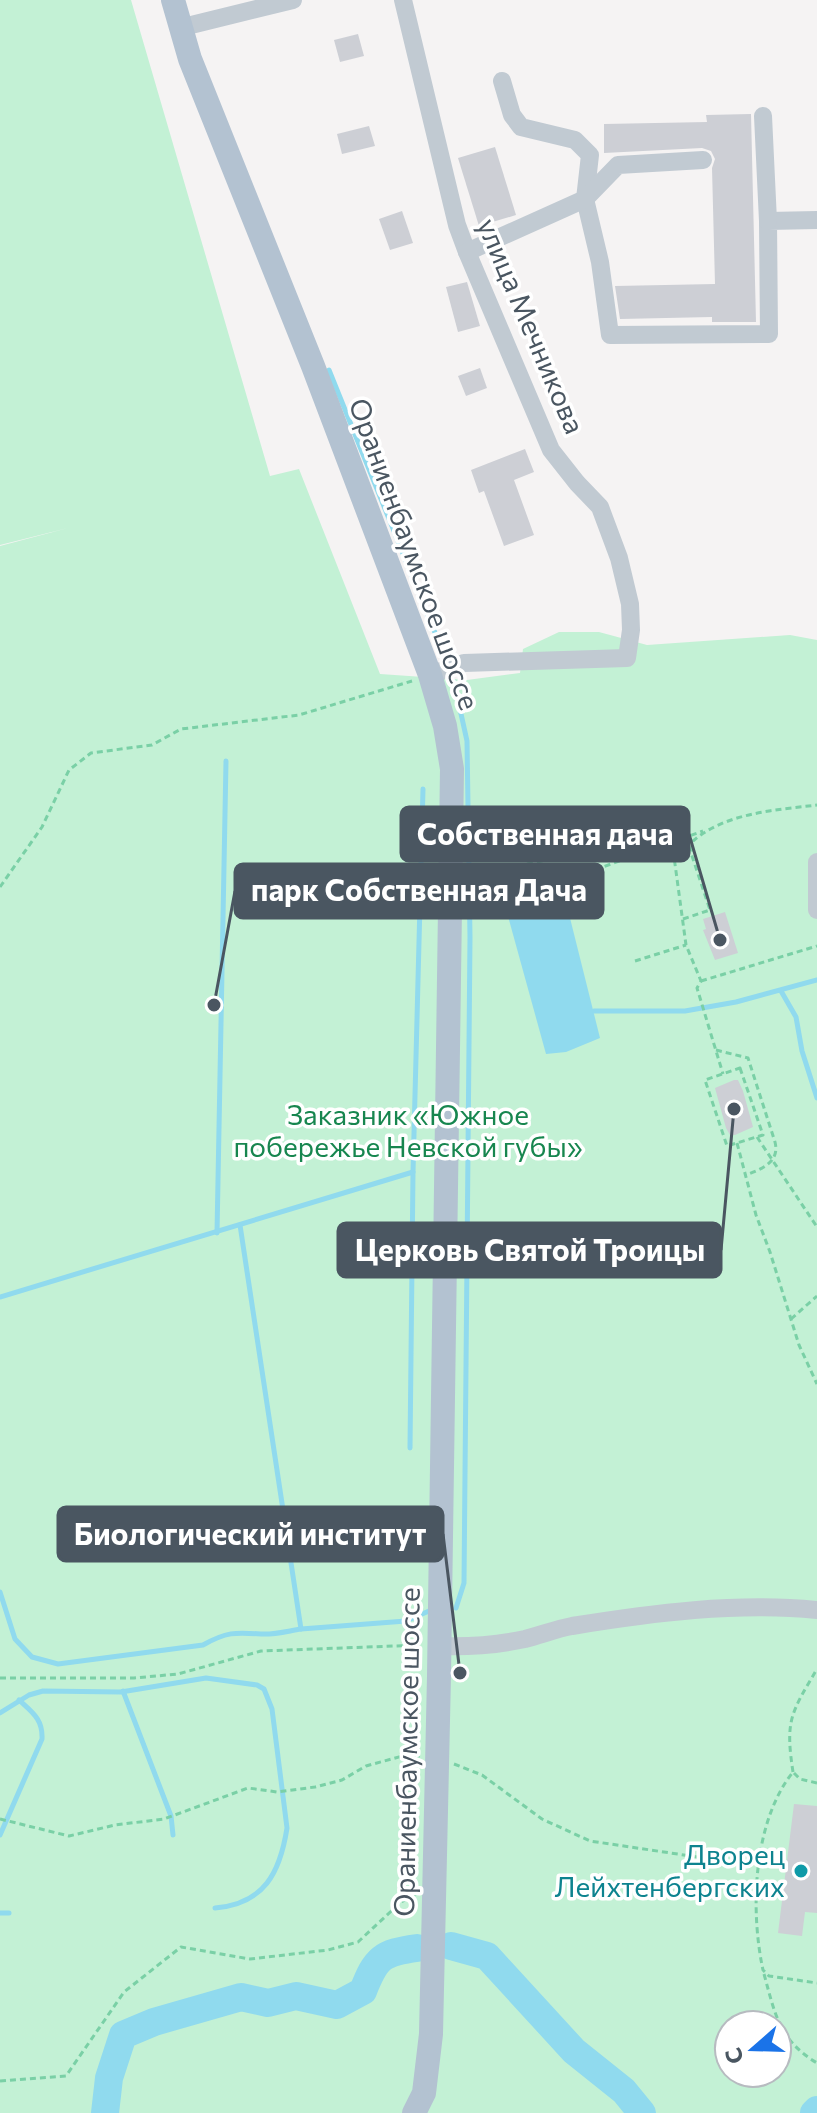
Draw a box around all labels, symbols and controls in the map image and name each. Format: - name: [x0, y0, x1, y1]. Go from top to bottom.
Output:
- street label: улица Мечникова: [471, 213, 593, 438]
- street label: Ораниенбаумское шоссе: [343, 393, 487, 714]
- callout: Собственная дача: [401, 807, 689, 861]
- text: Собственная дача: [417, 814, 673, 851]
- callout: парк Собственная Дача: [235, 864, 603, 918]
- text: парк Собственная Дача: [251, 870, 587, 907]
- park label: Заказник «Южное побережье Невской губы»: [233, 1097, 583, 1163]
- callout: Церковь Святой Троицы: [338, 1223, 721, 1277]
- text: Церковь Святой Троицы: [355, 1230, 705, 1267]
- callout: Биологический институт: [58, 1507, 443, 1561]
- text: Биологический институт: [74, 1514, 426, 1551]
- street label: Ораниенбаумское шоссе: [386, 1587, 426, 1917]
- place label: Дворец Лейхтенбергских: [555, 1837, 785, 1903]
- marker: Дворец Лейхтенбергских: [792, 1862, 810, 1880]
- north arrow: [713, 2009, 793, 2089]
- text: С: [718, 2044, 749, 2068]

